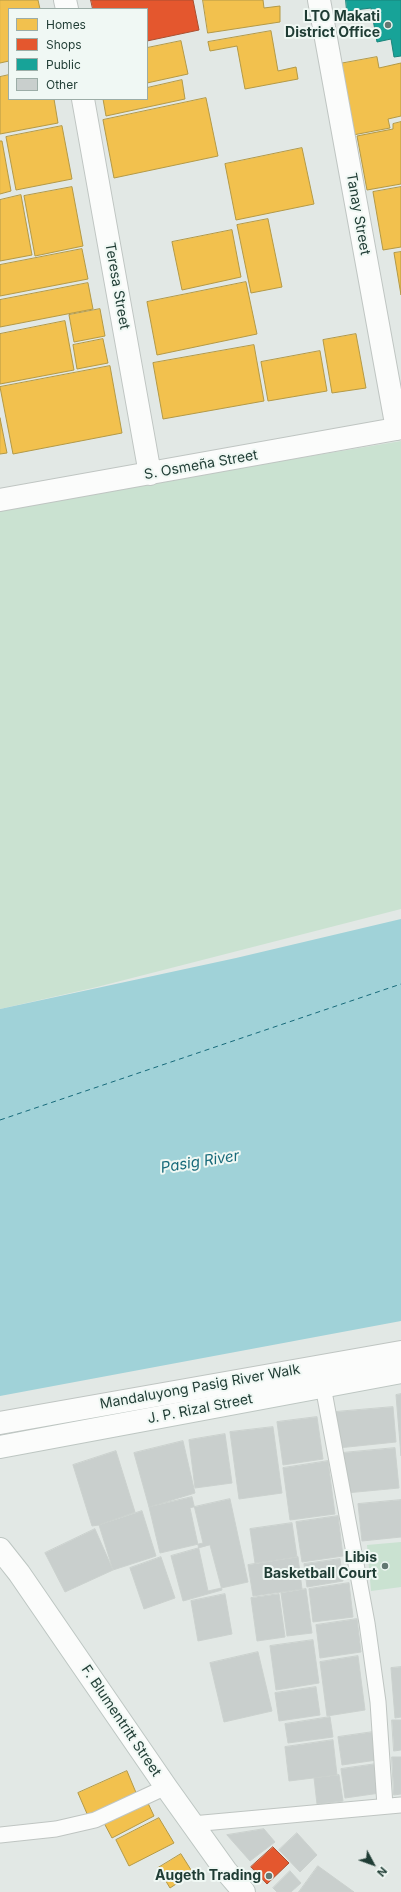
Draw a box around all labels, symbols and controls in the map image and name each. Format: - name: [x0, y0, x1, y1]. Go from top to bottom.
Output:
- legend: [8, 8, 148, 100]
- place label: LTO Makati District Office: [285, 9, 380, 42]
- text: Homes: [46, 17, 86, 32]
- marker: LTO Makati District Office: [383, 20, 393, 30]
- text: Shops: [46, 37, 82, 52]
- text: Public: [46, 57, 81, 72]
- text: Other: [46, 77, 78, 92]
- street label: Tanay Street: [343, 172, 373, 256]
- street label: Teresa Street: [101, 241, 133, 331]
- street label: S. Osmeña Street: [143, 447, 259, 483]
- water label: Pasig River: [159, 1147, 241, 1177]
- street label: Mandaluyong Pasig River Walk: [99, 1361, 301, 1413]
- street label: J. P. Rizal Street: [146, 1391, 254, 1427]
- place label: Libis Basketball Court: [264, 1550, 377, 1582]
- marker: Libis Basketball Court: [380, 1561, 390, 1571]
- street label: F. Blumentritt Street: [77, 1662, 165, 1780]
- north arrow: [353, 1844, 393, 1884]
- text: N: [374, 1864, 390, 1880]
- place label: Augeth Trading: [155, 1868, 261, 1884]
- marker: Augeth Trading: [264, 1871, 274, 1881]

